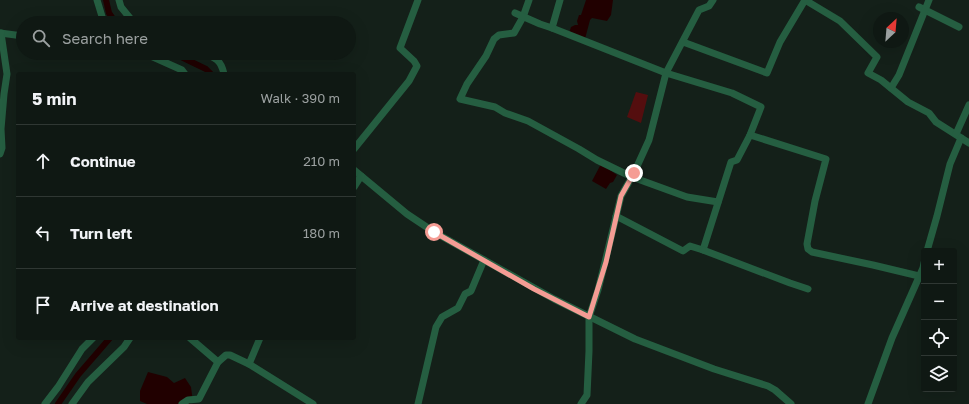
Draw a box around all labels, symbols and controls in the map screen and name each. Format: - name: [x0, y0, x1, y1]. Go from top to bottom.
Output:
- north arrow: [873, 12, 909, 48]
- search box: [16, 16, 356, 60]
- icon: search: [30, 27, 52, 49]
- text: Search here: [62, 29, 148, 47]
- text: 5 min: [32, 88, 76, 109]
- text: Walk · 390 m: [261, 90, 340, 106]
- icon: ahead: [32, 150, 54, 172]
- text: Continue: [70, 152, 136, 170]
- text: 210 m: [303, 153, 340, 169]
- route end: [625, 164, 643, 182]
- icon: left: [32, 222, 54, 244]
- route start: [425, 223, 443, 241]
- text: Turn left: [70, 224, 132, 242]
- text: 180 m: [303, 225, 340, 241]
- map controls: [921, 248, 957, 392]
- button: +: [921, 248, 957, 284]
- button: −: [921, 284, 957, 320]
- icon: arrive: [32, 294, 54, 316]
- text: Arrive at destination: [70, 296, 219, 314]
- button: locate: [921, 320, 957, 356]
- button: layers: [921, 356, 957, 392]

